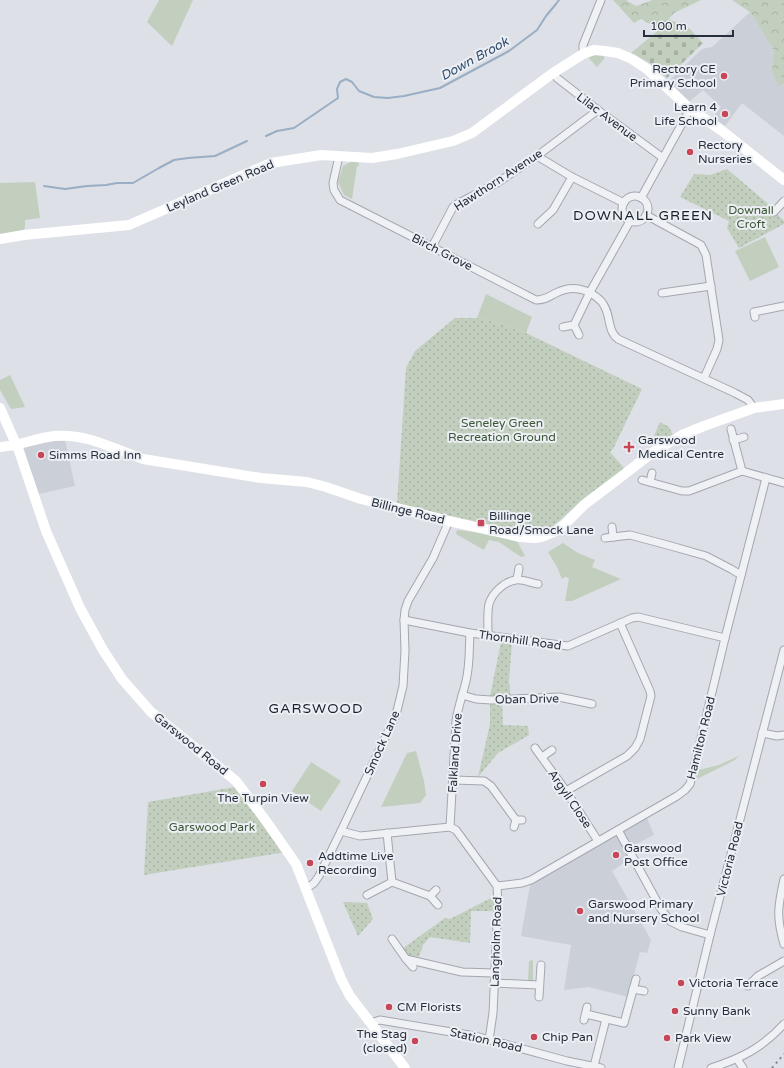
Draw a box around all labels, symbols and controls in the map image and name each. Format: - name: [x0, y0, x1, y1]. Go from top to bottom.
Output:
- scale bar: [644, 12, 733, 38]
- text: 100 m: [650, 19, 687, 33]
- water label: Down Brook: [438, 33, 512, 84]
- place label: Rectory CE Primary School: [630, 62, 716, 90]
- marker: Rectory CE Primary School: [719, 71, 729, 81]
- street label: Lilac Avenue: [574, 90, 640, 144]
- place label: Learn 4 Life School: [654, 100, 717, 128]
- marker: Learn 4 Life School: [720, 109, 730, 119]
- place label: Rectory Nurseries: [698, 138, 752, 166]
- street label: Hawthorn Avenue: [451, 146, 545, 214]
- marker: Rectory Nurseries: [685, 147, 695, 157]
- street label: Leyland Green Road: [164, 157, 276, 215]
- park label: Downall Croft: [728, 203, 774, 231]
- district label: DOWNALL GREEN: [573, 207, 713, 224]
- street label: Birch Grove: [409, 231, 475, 273]
- park label: Seneley Green Recreation Ground: [448, 416, 556, 444]
- place label: Garswood Medical Centre: [638, 433, 724, 461]
- marker: Garswood Medical Centre: [623, 441, 635, 453]
- place label: Simms Road Inn: [49, 448, 141, 462]
- marker: Simms Road Inn: [36, 450, 46, 460]
- street label: Billinge Road: [370, 495, 446, 527]
- place label: Billinge Road/Smock Lane: [489, 509, 594, 537]
- marker: Billinge Road/Smock Lane: [476, 518, 486, 528]
- street label: Thornhill Road: [478, 627, 562, 653]
- street label: Oban Drive: [495, 691, 559, 707]
- street label: Hamilton Road: [684, 695, 718, 781]
- district label: GARSWOOD: [268, 700, 364, 717]
- street label: Smock Lane: [361, 708, 403, 778]
- street label: Garswood Road: [151, 710, 231, 778]
- street label: Falkland Drive: [445, 712, 465, 793]
- street label: Argyll Close: [545, 767, 595, 831]
- marker: The Turpin View: [258, 779, 268, 789]
- place label: The Turpin View: [217, 791, 309, 805]
- park label: Garswood Park: [169, 820, 256, 834]
- street label: Victoria Road: [714, 820, 746, 898]
- place label: Garswood Post Office: [624, 841, 688, 869]
- place label: Addtime Live Recording: [318, 849, 394, 877]
- marker: Garswood Post Office: [611, 850, 621, 860]
- marker: Addtime Live Recording: [305, 858, 315, 868]
- street label: Langholm Road: [487, 897, 505, 987]
- place label: Garswood Primary and Nursery School: [588, 897, 700, 925]
- marker: Garswood Primary and Nursery School: [575, 906, 585, 916]
- place label: Victoria Terrace: [689, 976, 778, 990]
- marker: Victoria Terrace: [676, 978, 686, 988]
- place label: CM Florists: [397, 1000, 461, 1014]
- marker: CM Florists: [384, 1002, 394, 1012]
- place label: Sunny Bank: [683, 1004, 751, 1018]
- marker: Sunny Bank: [670, 1006, 680, 1016]
- street label: Station Road: [448, 1025, 524, 1055]
- place label: The Stag (closed): [357, 1027, 407, 1055]
- place label: Chip Pan: [542, 1030, 593, 1044]
- place label: Park View: [675, 1031, 732, 1045]
- marker: Chip Pan: [529, 1032, 539, 1042]
- marker: Park View: [662, 1033, 672, 1043]
- marker: The Stag (closed): [410, 1036, 420, 1046]

